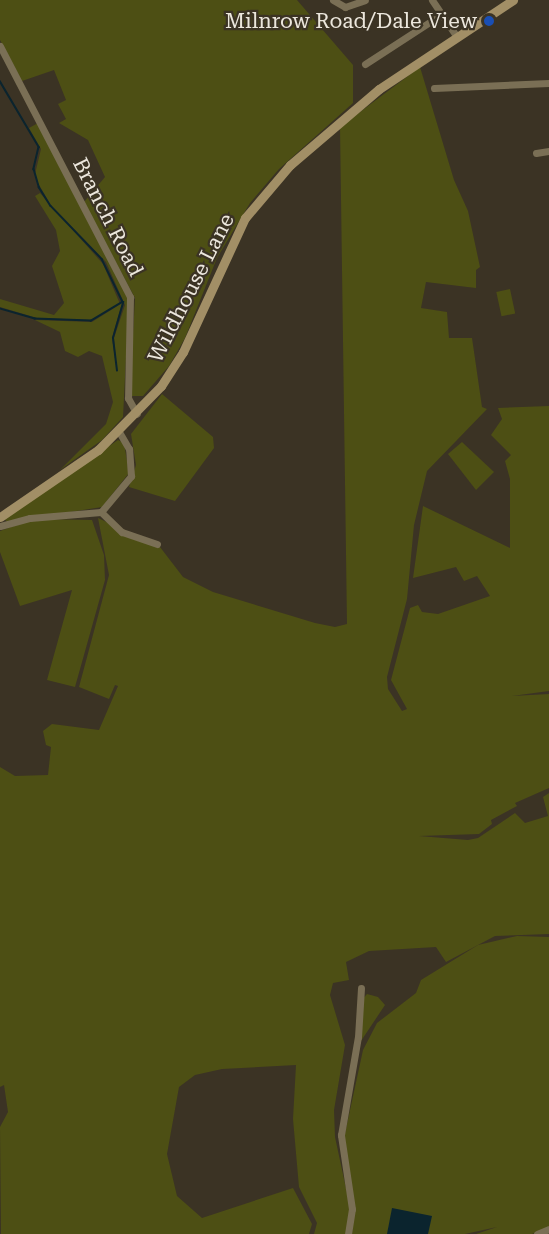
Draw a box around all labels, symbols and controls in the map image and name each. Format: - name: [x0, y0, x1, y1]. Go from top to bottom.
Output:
- place label: Milnrow Road/Dale View: [225, 8, 477, 34]
- marker: Milnrow Road/Dale View: [482, 14, 496, 28]
- street label: Branch Road: [67, 154, 149, 280]
- street label: Wildhouse Lane: [143, 209, 239, 367]

